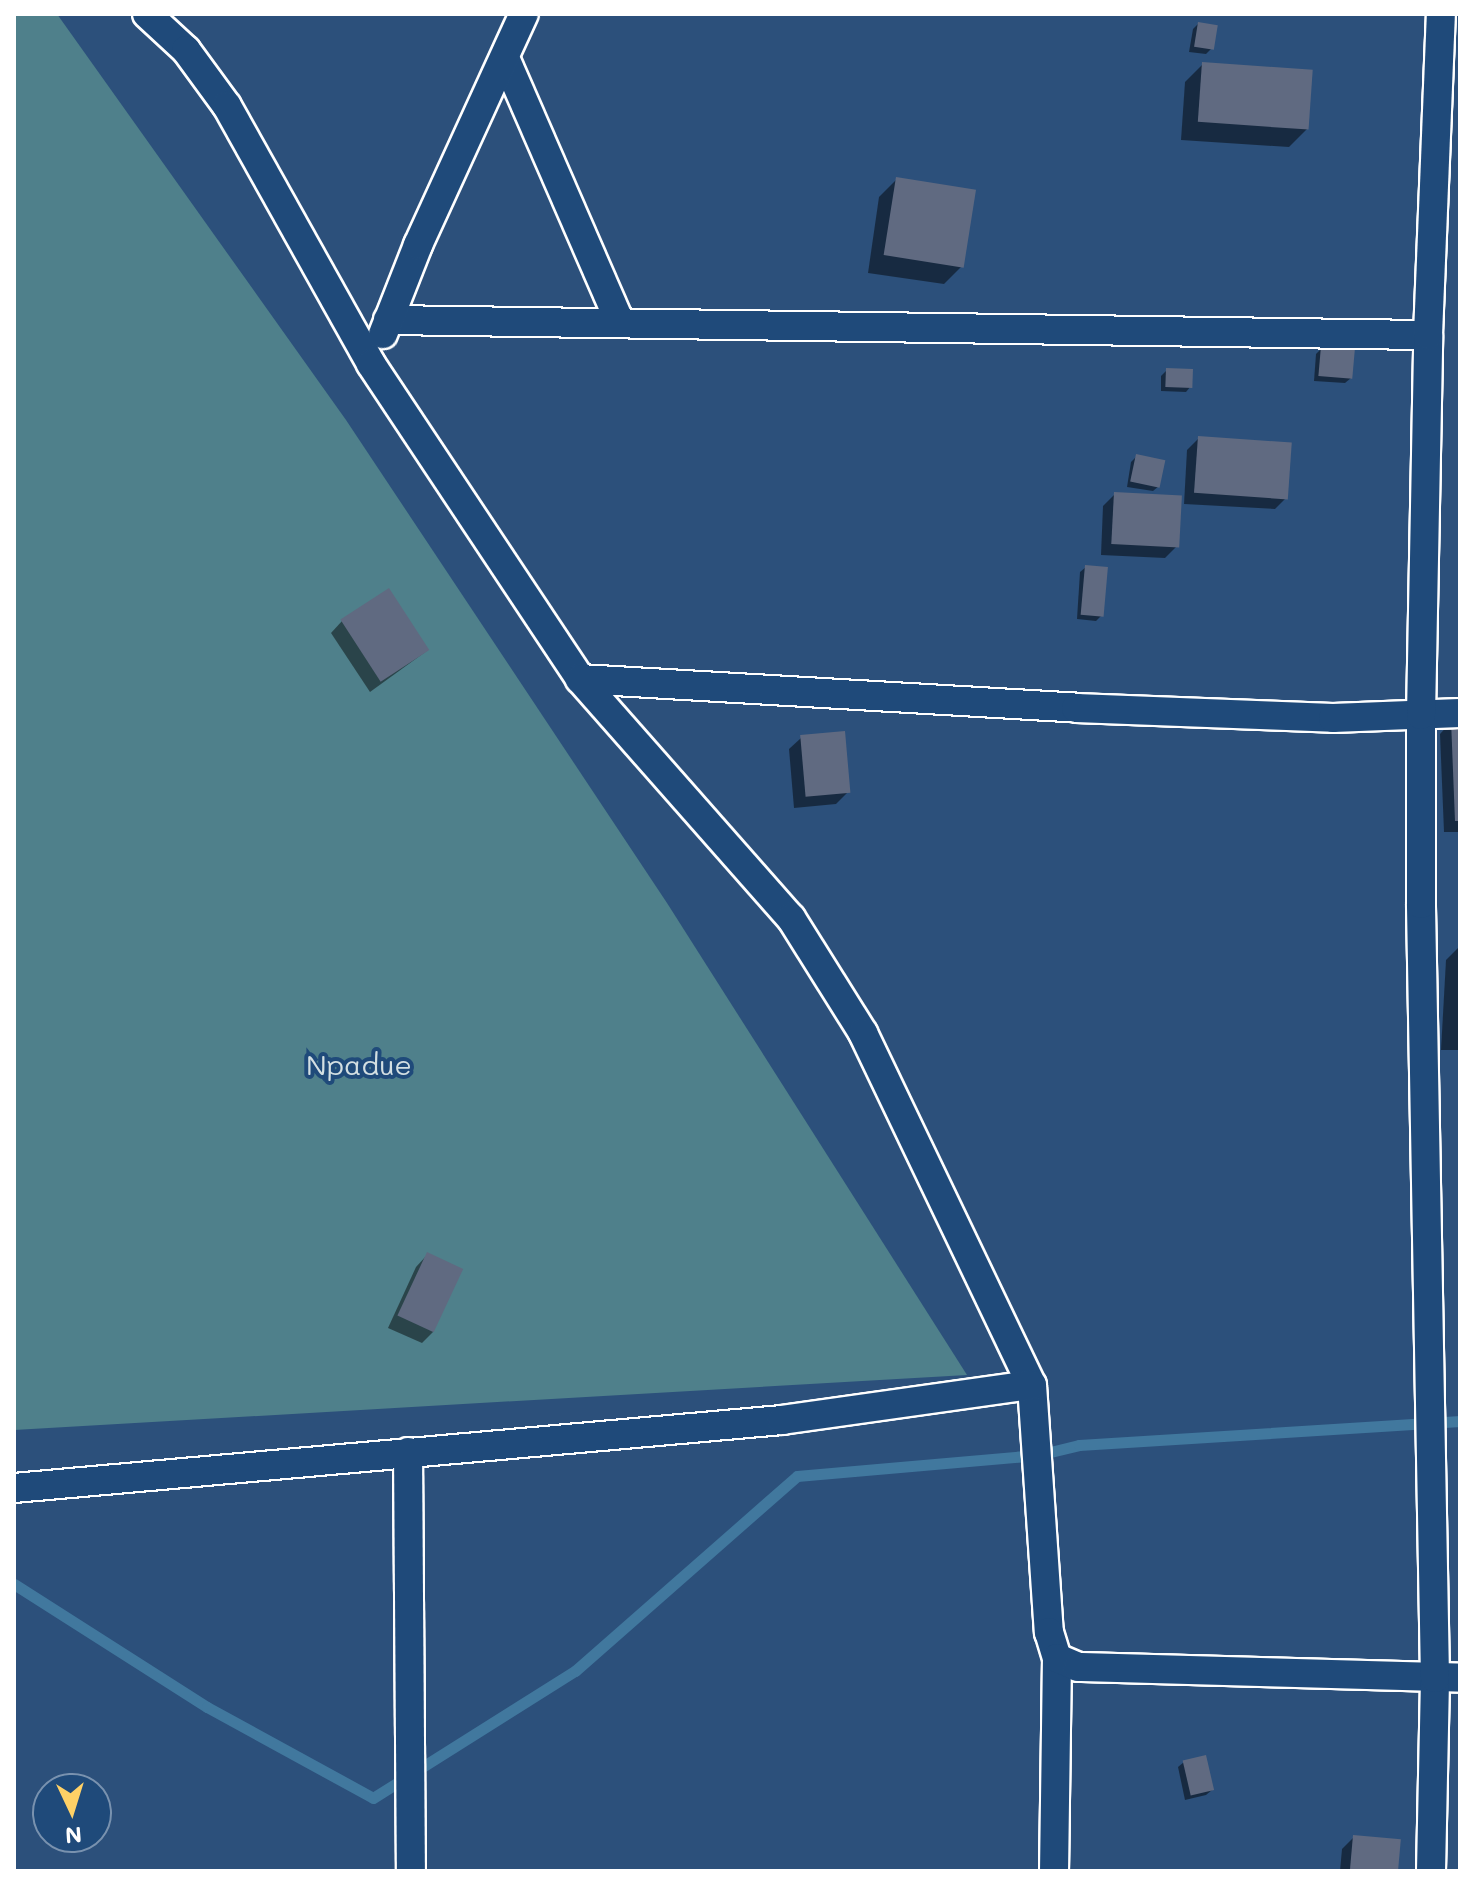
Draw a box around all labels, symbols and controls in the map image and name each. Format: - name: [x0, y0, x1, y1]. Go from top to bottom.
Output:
- park label: Npadue: [306, 1047, 412, 1081]
- north arrow: [32, 1773, 112, 1853]
- text: N: [64, 1820, 83, 1850]

